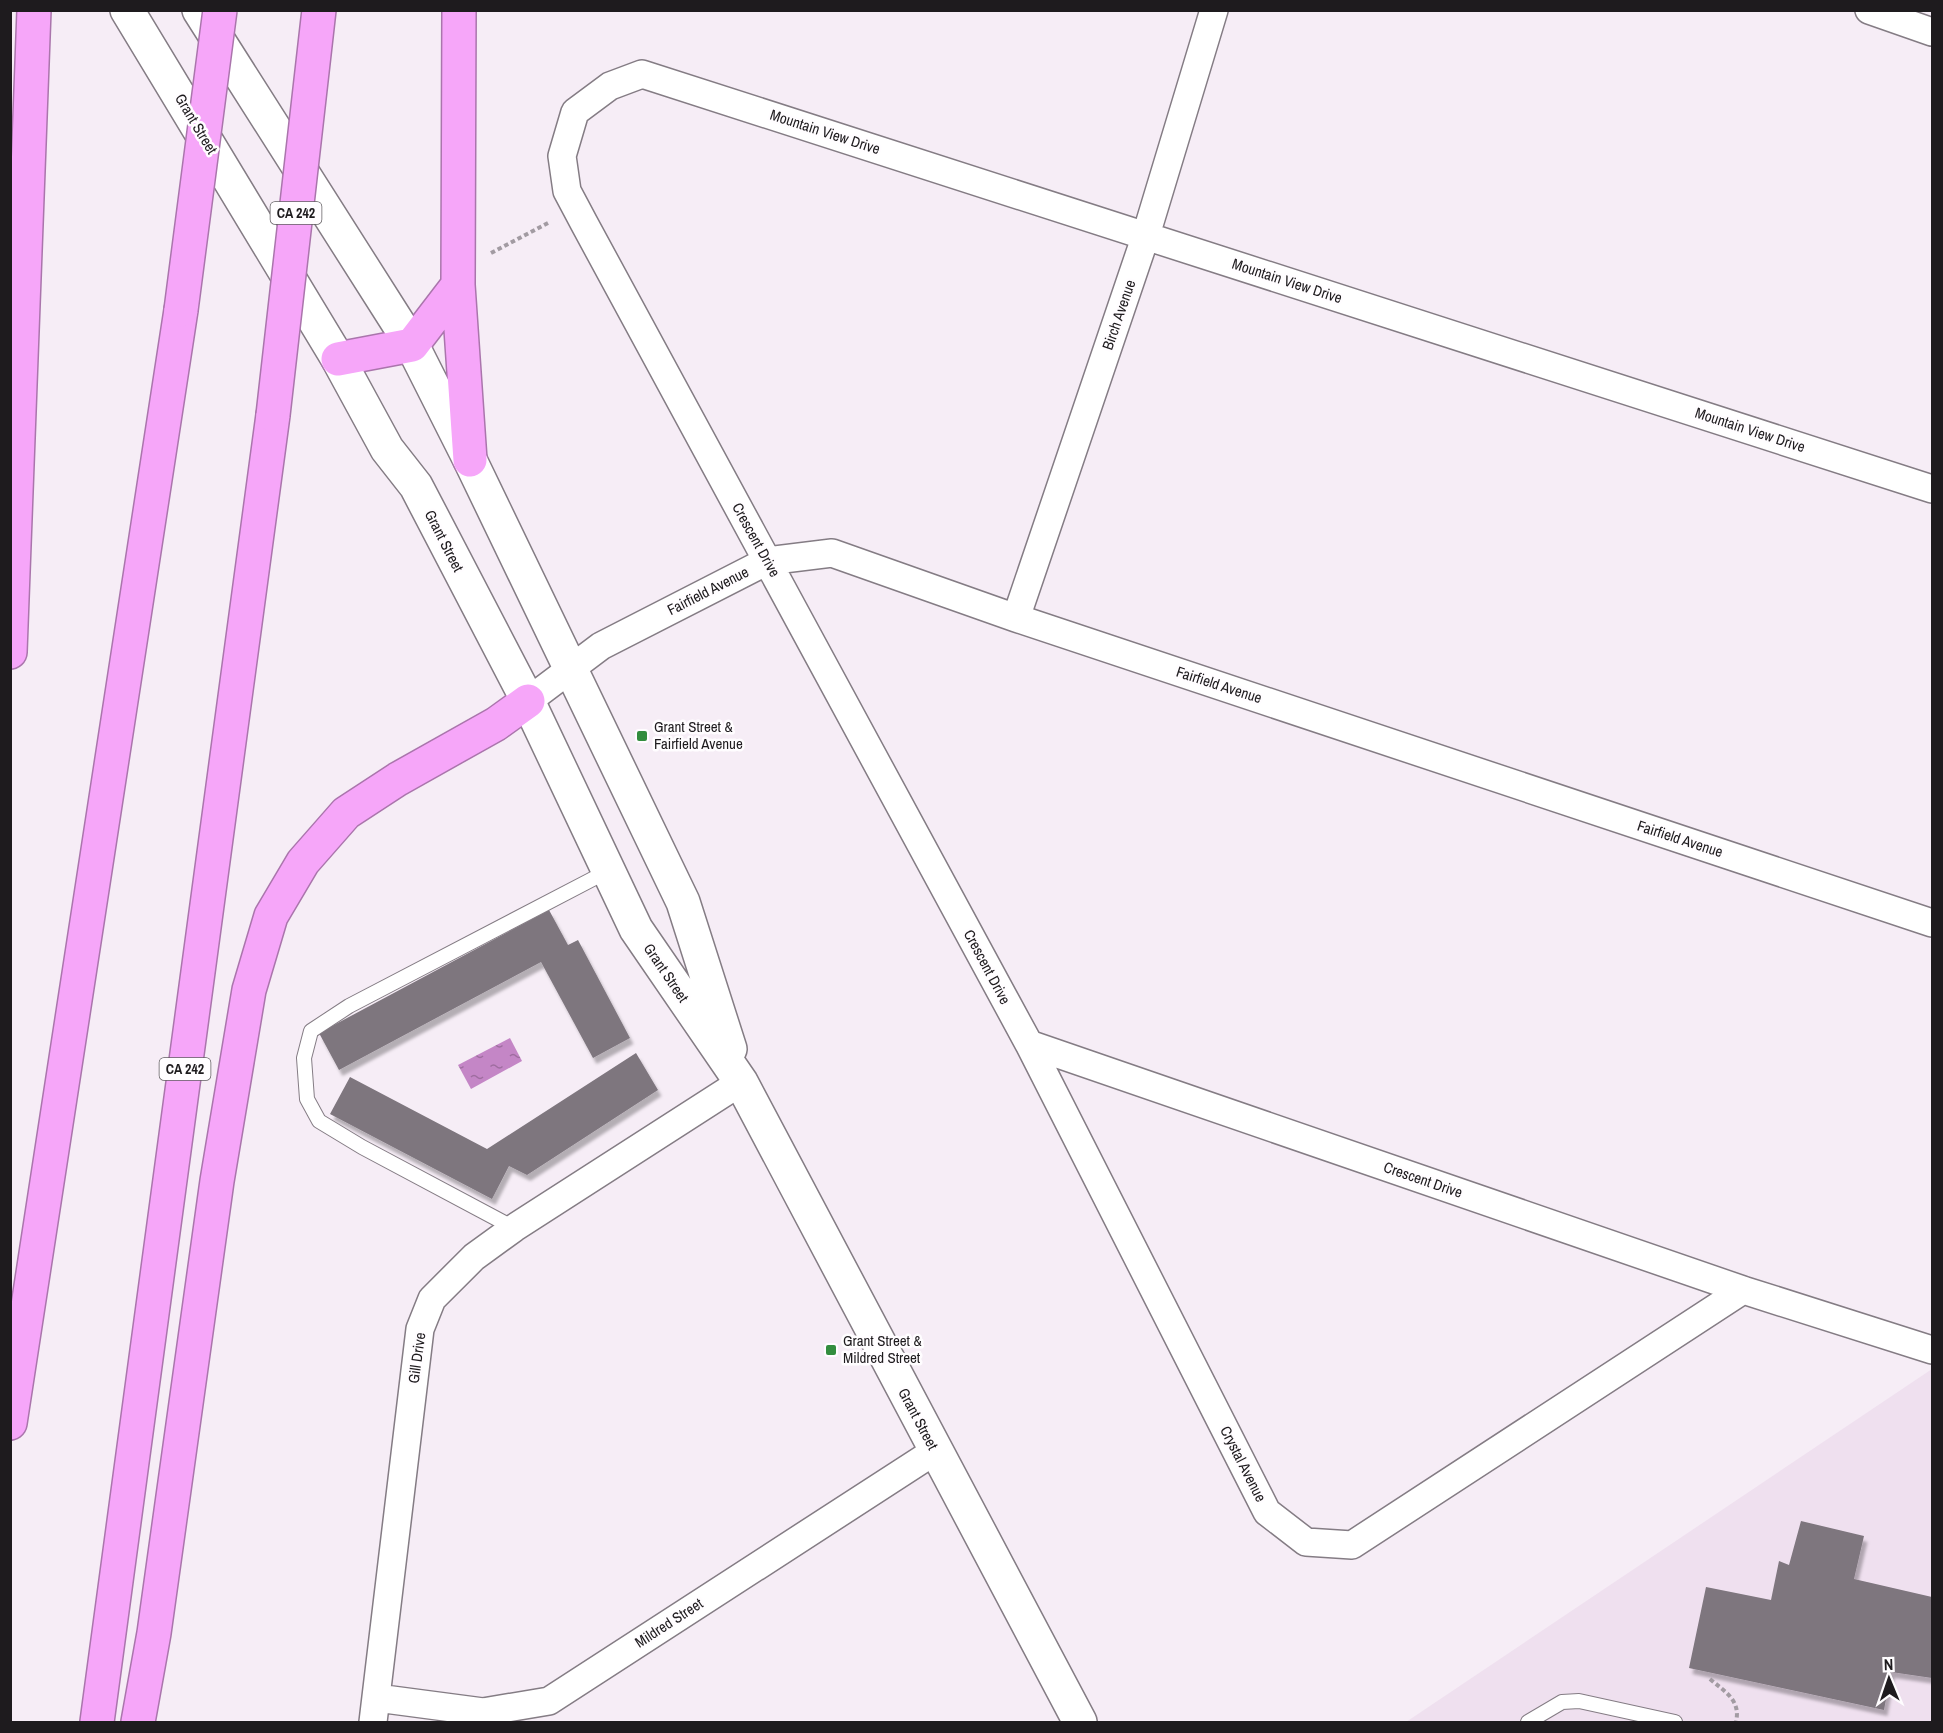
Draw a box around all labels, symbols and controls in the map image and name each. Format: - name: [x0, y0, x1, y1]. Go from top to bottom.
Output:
- street label: Grant Street: [170, 90, 223, 158]
- street label: Mountain View Drive: [767, 104, 883, 159]
- road number: CA 242: [270, 202, 322, 224]
- street label: Mountain View Drive: [1229, 253, 1345, 308]
- street label: Birch Avenue: [1097, 277, 1140, 353]
- street label: Mountain View Drive: [1692, 402, 1808, 457]
- street label: Crescent Drive: [727, 499, 786, 581]
- street label: Grant Street: [420, 506, 469, 576]
- street label: Fairfield Avenue: [663, 561, 752, 620]
- street label: Fairfield Avenue: [1174, 661, 1265, 708]
- place label: Grant Street & Fairfield Avenue: [654, 716, 743, 754]
- marker: Grant Street & Fairfield Avenue: [635, 729, 649, 743]
- street label: Fairfield Avenue: [1635, 815, 1726, 862]
- street label: Crescent Drive: [959, 926, 1016, 1008]
- street label: Grant Street: [639, 939, 694, 1007]
- road number: CA 242: [160, 1058, 210, 1080]
- street label: Crescent Drive: [1381, 1156, 1466, 1203]
- place label: Grant Street & Mildred Street: [843, 1330, 922, 1368]
- street label: Gill Drive: [403, 1331, 430, 1385]
- marker: Grant Street & Mildred Street: [824, 1343, 838, 1357]
- street label: Grant Street: [893, 1384, 944, 1454]
- street label: Crystal Avenue: [1215, 1422, 1272, 1505]
- street label: Mildred Street: [631, 1592, 707, 1652]
- north arrow: [1859, 1649, 1919, 1709]
- text: N: [1883, 1653, 1894, 1675]

